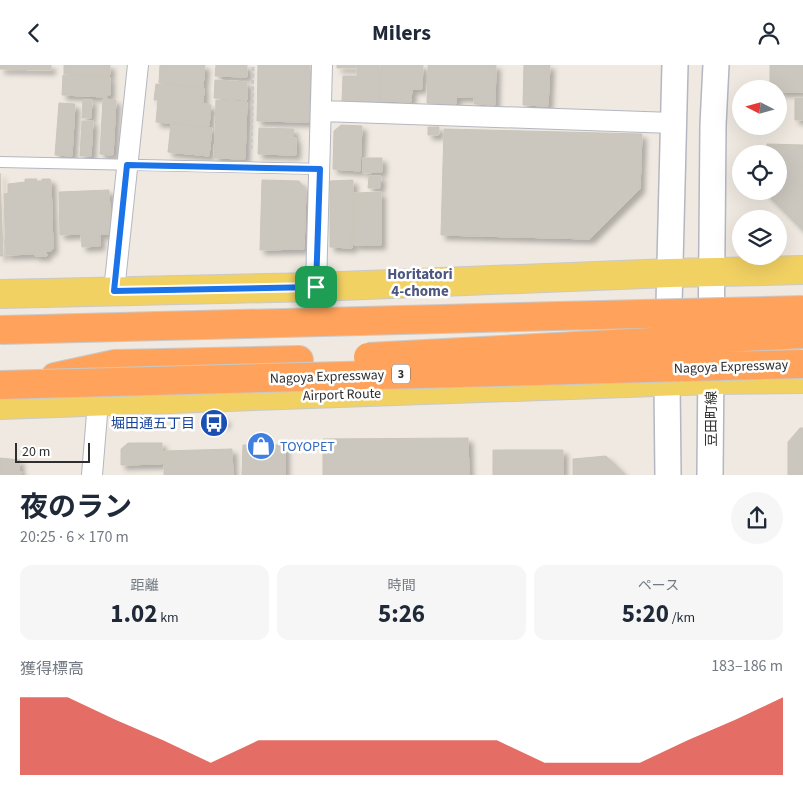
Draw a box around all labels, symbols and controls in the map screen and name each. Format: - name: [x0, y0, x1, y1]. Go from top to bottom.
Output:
- text: Milers: [372, 17, 431, 49]
- icon: back: [20, 19, 48, 47]
- icon: person: [755, 19, 783, 47]
- north arrow: [732, 80, 788, 135]
- map controls: [732, 80, 787, 265]
- button: locate: [732, 145, 787, 200]
- button: layers: [732, 210, 787, 265]
- district label: Horitatori 4-chome: [387, 264, 453, 302]
- pin: [295, 266, 337, 308]
- icon: arrive: [302, 273, 330, 301]
- street label: Nagoya Expressway: [673, 355, 789, 379]
- street label: Nagoya Expressway: [269, 365, 385, 389]
- road number: 3: [392, 365, 410, 383]
- street label: Airport Route: [303, 384, 381, 406]
- street label: 豆田町線: [702, 391, 722, 447]
- bus stop icon: 堀田通五丁目: [199, 408, 229, 438]
- place label: 堀田通五丁目: [111, 414, 195, 434]
- shop icon: TOYOPET: [246, 431, 276, 461]
- place label: TOYOPET: [280, 437, 335, 457]
- scale bar: [15, 440, 90, 463]
- text: 20 m: [22, 442, 50, 462]
- text: 夜のラン: [20, 487, 132, 527]
- button: share: [731, 492, 783, 544]
- text: 20:25 · 6 × 170 m: [20, 526, 129, 548]
- text: 距離: [131, 576, 159, 596]
- text: 時間: [388, 576, 416, 596]
- text: ペース: [638, 576, 679, 596]
- text: 1.02: [110, 596, 157, 632]
- text: 5:26: [378, 596, 425, 632]
- text: 5:20: [622, 596, 669, 632]
- text: km: [157, 608, 179, 628]
- text: /km: [669, 608, 695, 628]
- text: 183–186 m: [711, 655, 783, 677]
- text: 獲得標高: [20, 658, 84, 680]

